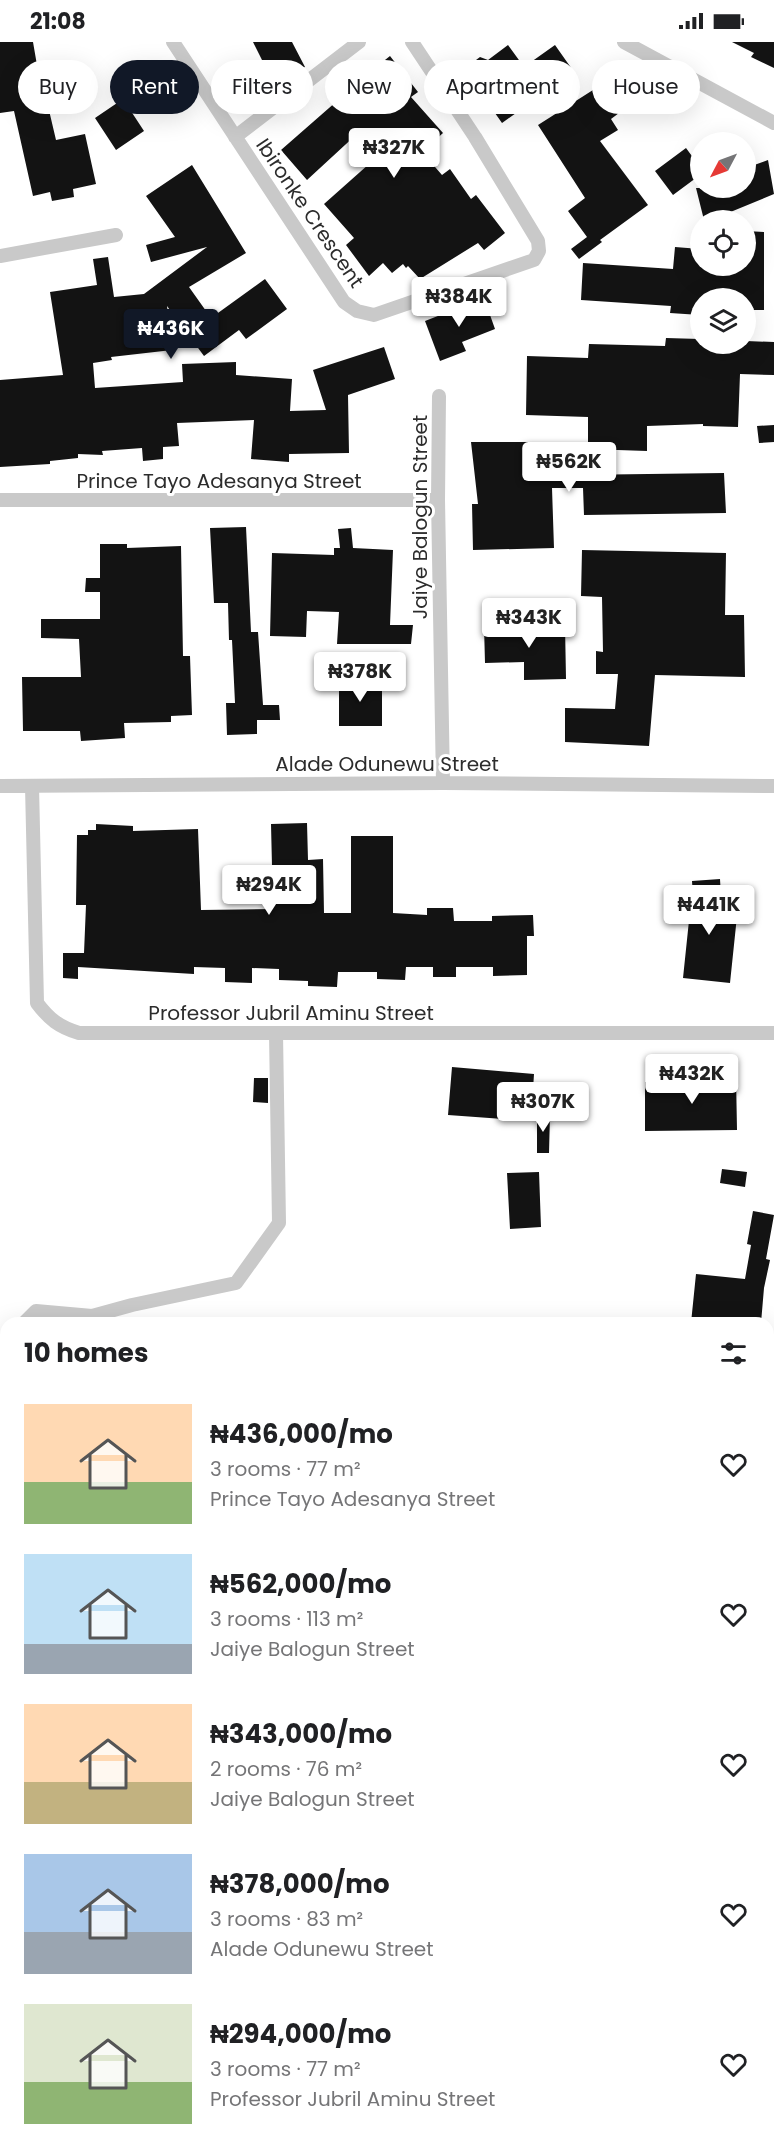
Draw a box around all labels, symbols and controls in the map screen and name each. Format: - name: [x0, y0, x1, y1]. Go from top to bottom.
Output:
- text: 21:08: [30, 6, 86, 37]
- chip: Buy: [18, 60, 98, 114]
- chip: Rent: [110, 60, 199, 114]
- chip: Filters: [211, 60, 313, 114]
- chip: New: [325, 60, 412, 114]
- chip: Apartment: [424, 60, 580, 114]
- chip: House: [592, 60, 700, 114]
- pin: ₦327K: [352, 128, 436, 179]
- north arrow: [690, 132, 756, 198]
- map controls: [690, 132, 756, 354]
- street label: Ibironke Crescent: [250, 133, 370, 293]
- text: ₦327K: [363, 133, 425, 161]
- button: locate: [690, 210, 756, 276]
- pin: ₦384K: [417, 277, 501, 328]
- text: ₦384K: [426, 282, 492, 310]
- button: layers: [690, 288, 756, 354]
- pin: ₦436K: [129, 309, 213, 360]
- text: ₦436K: [138, 314, 204, 342]
- street label: Jaiye Balogun Street: [406, 415, 434, 619]
- pin: ₦562K: [527, 442, 611, 493]
- text: ₦562K: [536, 447, 602, 475]
- street label: Prince Tayo Adesanya Street: [76, 467, 362, 495]
- pin: ₦343K: [487, 598, 571, 649]
- text: ₦343K: [496, 603, 562, 631]
- pin: ₦378K: [318, 652, 402, 703]
- text: ₦378K: [328, 657, 392, 685]
- street label: Alade Odunewu Street: [275, 750, 499, 778]
- pin: ₦294K: [227, 865, 311, 916]
- text: ₦294K: [236, 870, 302, 898]
- pin: ₦441K: [667, 885, 751, 936]
- text: ₦441K: [678, 890, 740, 918]
- street label: Professor Jubril Aminu Street: [148, 999, 434, 1027]
- pin: ₦432K: [650, 1054, 734, 1105]
- text: ₦432K: [659, 1059, 725, 1087]
- pin: ₦307K: [501, 1082, 585, 1133]
- text: ₦307K: [511, 1087, 575, 1115]
- text: 10 homes: [24, 1335, 148, 1371]
- icon: filters: [717, 1337, 750, 1370]
- text: ₦436,000/mo: [210, 1416, 393, 1452]
- icon: home: [72, 1428, 144, 1500]
- icon: heart: [717, 1448, 750, 1481]
- text: 3 rooms · 77 m²: [210, 1455, 361, 1483]
- text: Prince Tayo Adesanya Street: [210, 1485, 495, 1513]
- text: ₦562,000/mo: [210, 1566, 391, 1602]
- icon: home: [72, 1578, 144, 1650]
- icon: heart: [717, 1598, 750, 1631]
- text: 3 rooms · 113 m²: [210, 1605, 363, 1633]
- text: Jaiye Balogun Street: [210, 1635, 415, 1663]
- text: ₦343,000/mo: [210, 1716, 392, 1752]
- icon: home: [72, 1728, 144, 1800]
- icon: heart: [717, 1748, 750, 1781]
- text: 2 rooms · 76 m²: [210, 1755, 362, 1783]
- text: Jaiye Balogun Street: [210, 1785, 415, 1813]
- text: ₦378,000/mo: [210, 1866, 389, 1902]
- icon: home: [72, 1878, 144, 1950]
- icon: heart: [717, 1898, 750, 1931]
- text: 3 rooms · 83 m²: [210, 1905, 363, 1933]
- text: Alade Odunewu Street: [210, 1935, 434, 1963]
- text: ₦294,000/mo: [210, 2016, 391, 2052]
- icon: home: [72, 2028, 144, 2100]
- icon: heart: [717, 2048, 750, 2081]
- text: 3 rooms · 77 m²: [210, 2055, 361, 2083]
- text: Professor Jubril Aminu Street: [210, 2085, 495, 2113]

